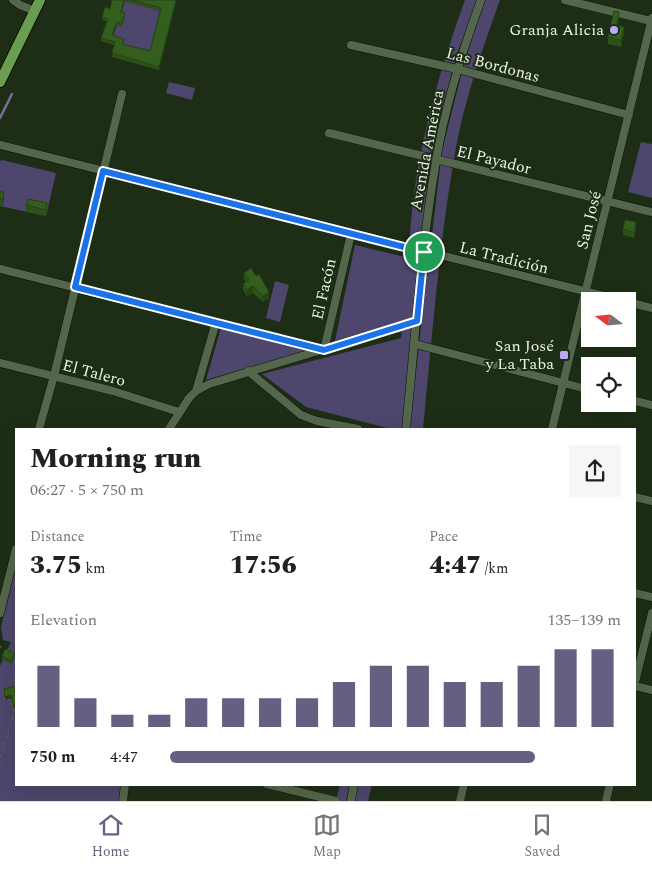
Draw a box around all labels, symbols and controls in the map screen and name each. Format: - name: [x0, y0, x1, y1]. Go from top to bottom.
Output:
- place label: Granja Alicia: [509, 18, 604, 42]
- marker: Granja Alicia: [608, 24, 620, 36]
- street label: Las Bordonas: [443, 41, 543, 89]
- street label: Avenida América: [404, 88, 450, 212]
- street label: El Payador: [454, 139, 534, 181]
- street label: San José: [570, 188, 608, 252]
- pin: [403, 231, 445, 273]
- street label: La Tradición: [457, 235, 551, 281]
- icon: arrive: [410, 238, 438, 266]
- street label: El Facón: [305, 256, 343, 322]
- north arrow: [581, 292, 636, 348]
- map controls: [581, 292, 636, 412]
- place label: San José y La Taba: [485, 334, 554, 376]
- marker: San José y La Taba: [558, 349, 570, 361]
- street label: El Talero: [60, 353, 128, 393]
- button: locate: [581, 357, 636, 412]
- text: Morning run: [30, 437, 201, 480]
- button: share: [569, 445, 621, 497]
- text: 06:27 · 5 × 750 m: [30, 478, 144, 502]
- text: Distance: [30, 526, 85, 547]
- text: Time: [230, 526, 262, 547]
- text: Pace: [429, 526, 458, 547]
- text: 3.75: [30, 547, 82, 585]
- text: 17:56: [230, 547, 297, 585]
- text: 4:47: [429, 547, 481, 585]
- text: km: [82, 558, 105, 579]
- text: /km: [481, 558, 508, 579]
- text: Elevation: [30, 608, 97, 632]
- text: 135–139 m: [547, 608, 621, 632]
- text: 750 m: [30, 745, 75, 769]
- text: 4:47: [110, 745, 138, 769]
- tab: Home: [92, 811, 129, 862]
- tab: Map: [313, 811, 341, 862]
- tab: Saved: [524, 811, 560, 862]

